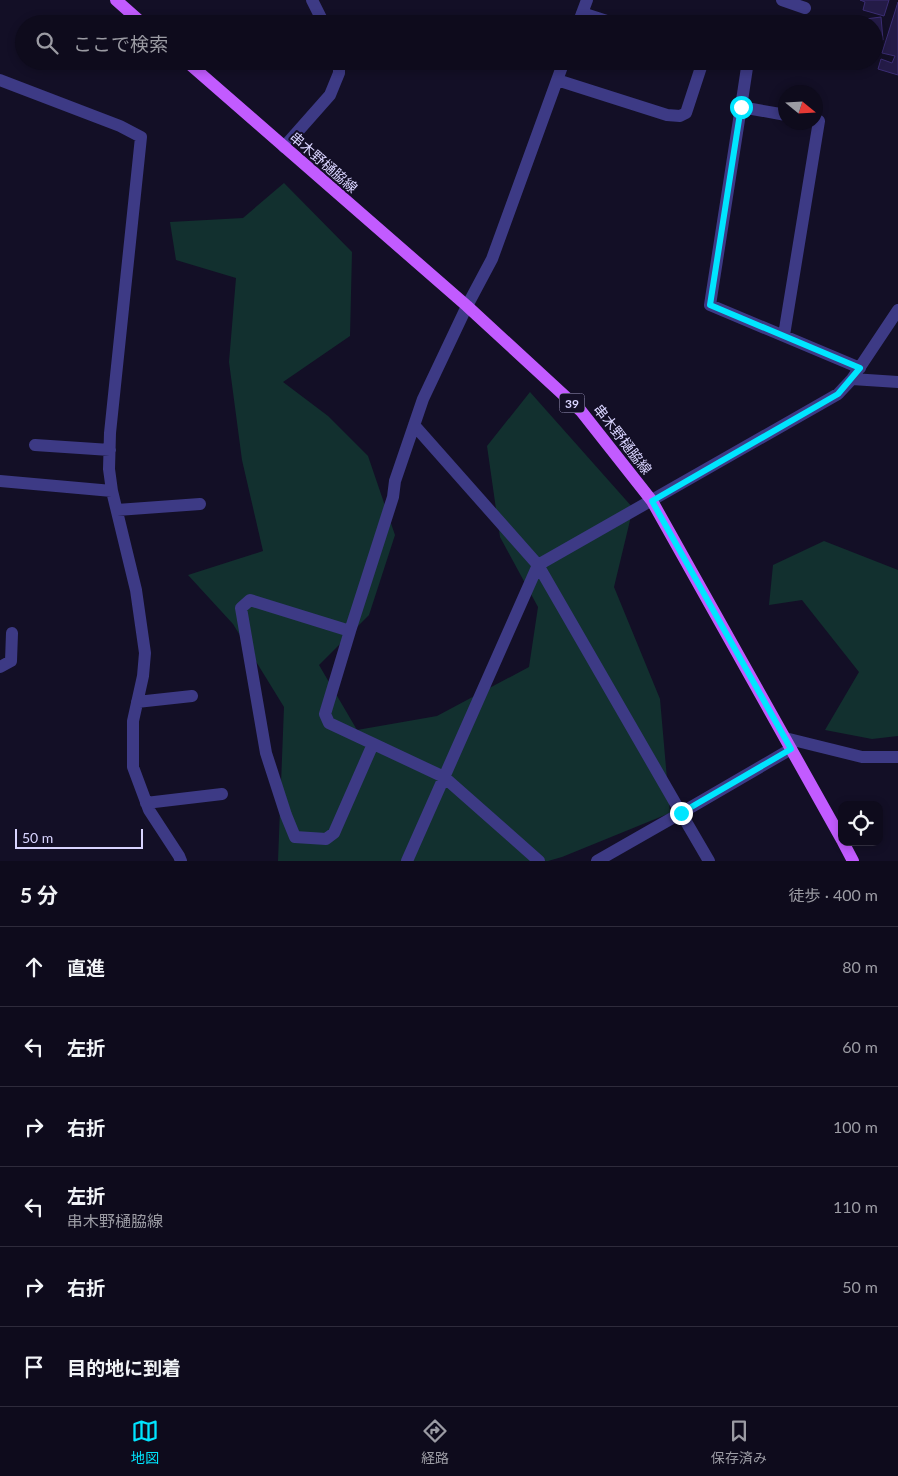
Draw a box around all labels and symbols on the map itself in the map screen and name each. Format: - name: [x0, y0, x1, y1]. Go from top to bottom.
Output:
- north arrow: [778, 85, 823, 130]
- route start: [730, 96, 753, 119]
- street label: 串木野樋脇線: [287, 128, 361, 196]
- road number: 39: [560, 393, 584, 412]
- street label: 串木野樋脇線: [590, 401, 656, 477]
- route end: [670, 802, 693, 825]
- scale bar: [15, 826, 142, 849]

